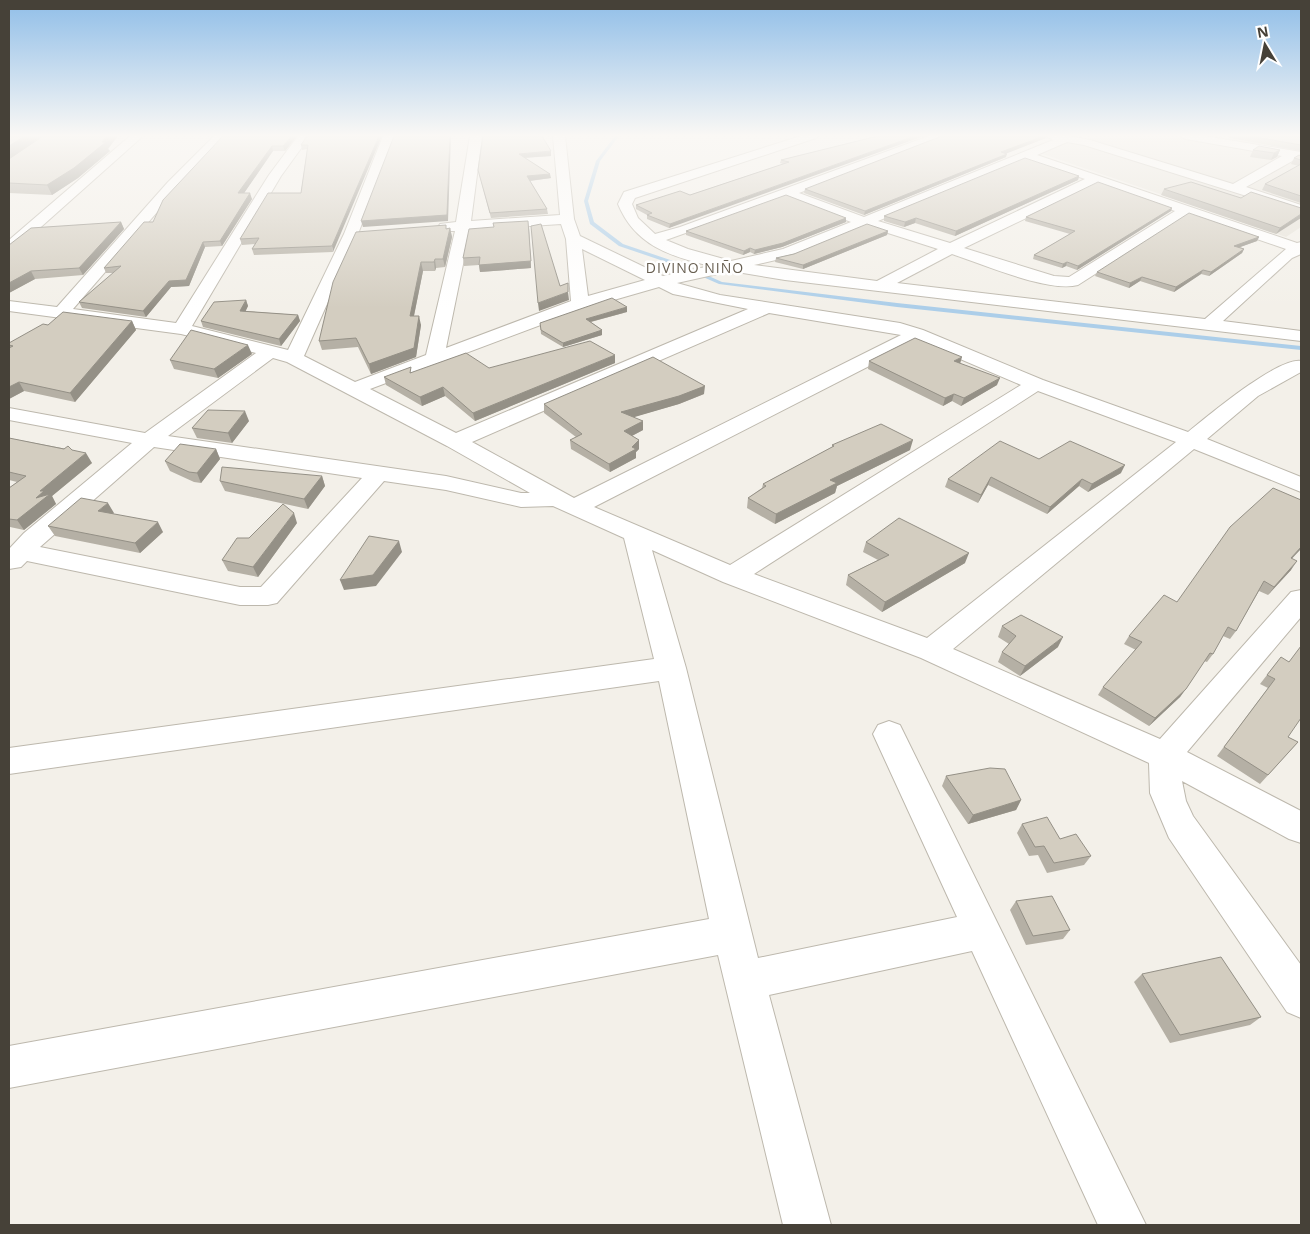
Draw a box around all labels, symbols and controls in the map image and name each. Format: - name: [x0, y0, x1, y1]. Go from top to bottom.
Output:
- north arrow: [1240, 20, 1290, 70]
- text: N: [1255, 21, 1270, 42]
- district label: DIVINO NIÑO: [646, 258, 744, 277]

